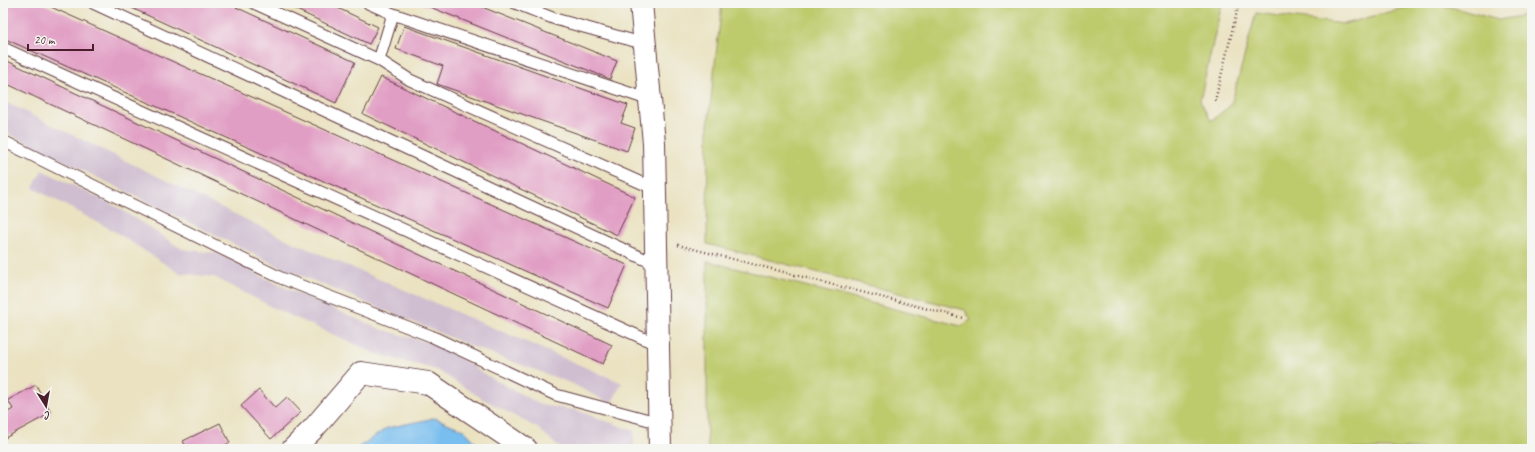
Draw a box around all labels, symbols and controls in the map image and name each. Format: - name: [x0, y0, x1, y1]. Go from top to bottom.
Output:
- scale bar: [28, 26, 93, 52]
- text: 20 m: [34, 32, 56, 48]
- north arrow: [26, 386, 66, 426]
- text: С: [42, 408, 52, 424]

